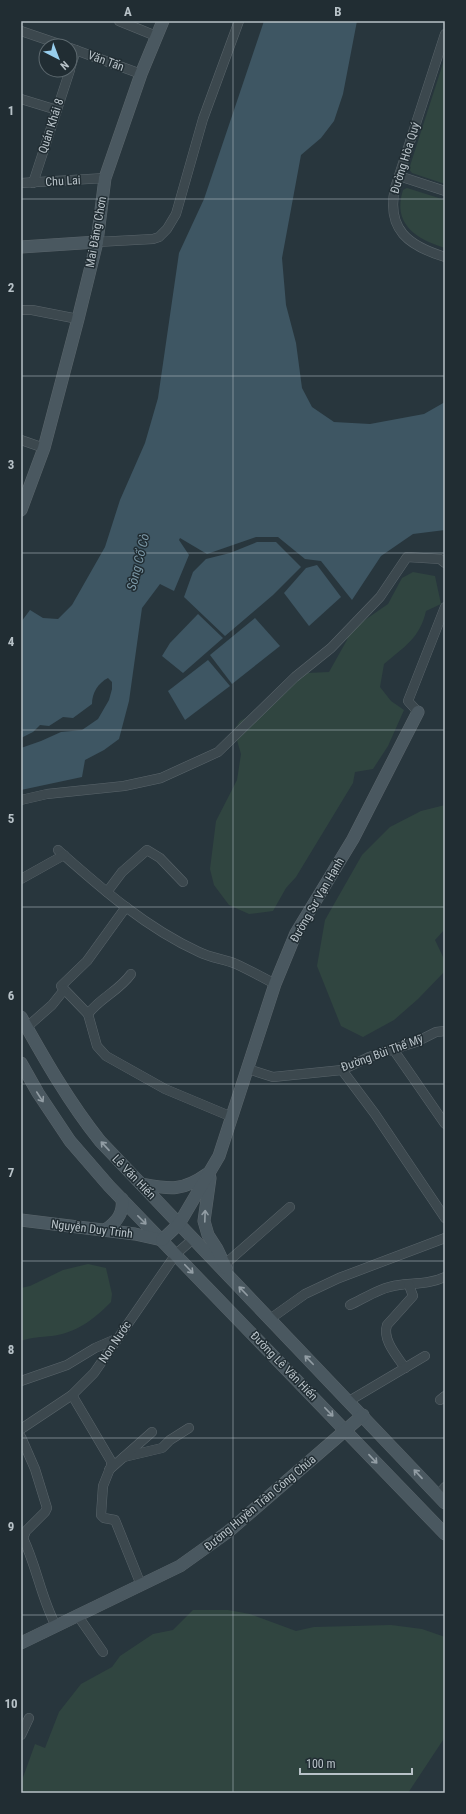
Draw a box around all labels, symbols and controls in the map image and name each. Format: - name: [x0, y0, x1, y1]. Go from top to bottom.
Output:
- text: A: [124, 4, 132, 19]
- text: B: [334, 4, 342, 19]
- north arrow: [38, 38, 78, 78]
- street label: Văn Tấn: [86, 48, 126, 74]
- text: N: [57, 58, 71, 72]
- street label: Quán Khái 8: [36, 97, 66, 155]
- text: 1: [8, 103, 14, 118]
- street label: Đường Hòa Quý: [387, 121, 423, 195]
- street label: Chu Lai: [45, 173, 81, 189]
- street label: Mai Đăng Chơn: [83, 195, 109, 269]
- text: 2: [8, 280, 15, 295]
- text: 3: [8, 457, 14, 472]
- water label: Sông Cổ Cò: [124, 532, 152, 592]
- text: 4: [8, 634, 15, 649]
- text: 5: [8, 811, 15, 826]
- street label: Đường Sư Vạn Hạnh: [287, 855, 347, 945]
- text: 6: [8, 988, 15, 1003]
- street label: Đường Bùi Thế Mỹ: [339, 1032, 425, 1074]
- one-way arrow: [37, 1091, 45, 1103]
- one-way arrow: [101, 1142, 110, 1152]
- street label: Lê Văn Hiến: [109, 1152, 159, 1202]
- text: 7: [8, 1165, 15, 1180]
- one-way arrow: [201, 1210, 209, 1223]
- one-way arrow: [137, 1215, 147, 1225]
- street label: Nguyễn Duy Trinh: [50, 1217, 134, 1241]
- one-way arrow: [184, 1264, 194, 1274]
- one-way arrow: [238, 1286, 248, 1296]
- street label: Non Nước: [96, 1318, 134, 1366]
- street label: Đường Lê Văn Hiến: [247, 1329, 321, 1404]
- text: 8: [8, 1342, 14, 1357]
- one-way arrow: [304, 1355, 314, 1365]
- one-way arrow: [324, 1407, 334, 1417]
- street label: Đường Huyền Trân Công Chúa: [201, 1452, 319, 1554]
- one-way arrow: [369, 1453, 378, 1464]
- one-way arrow: [413, 1469, 423, 1479]
- text: 9: [8, 1519, 14, 1534]
- text: 10: [4, 1696, 18, 1711]
- scale bar: [300, 1750, 412, 1776]
- text: 100 m: [306, 1757, 336, 1771]

